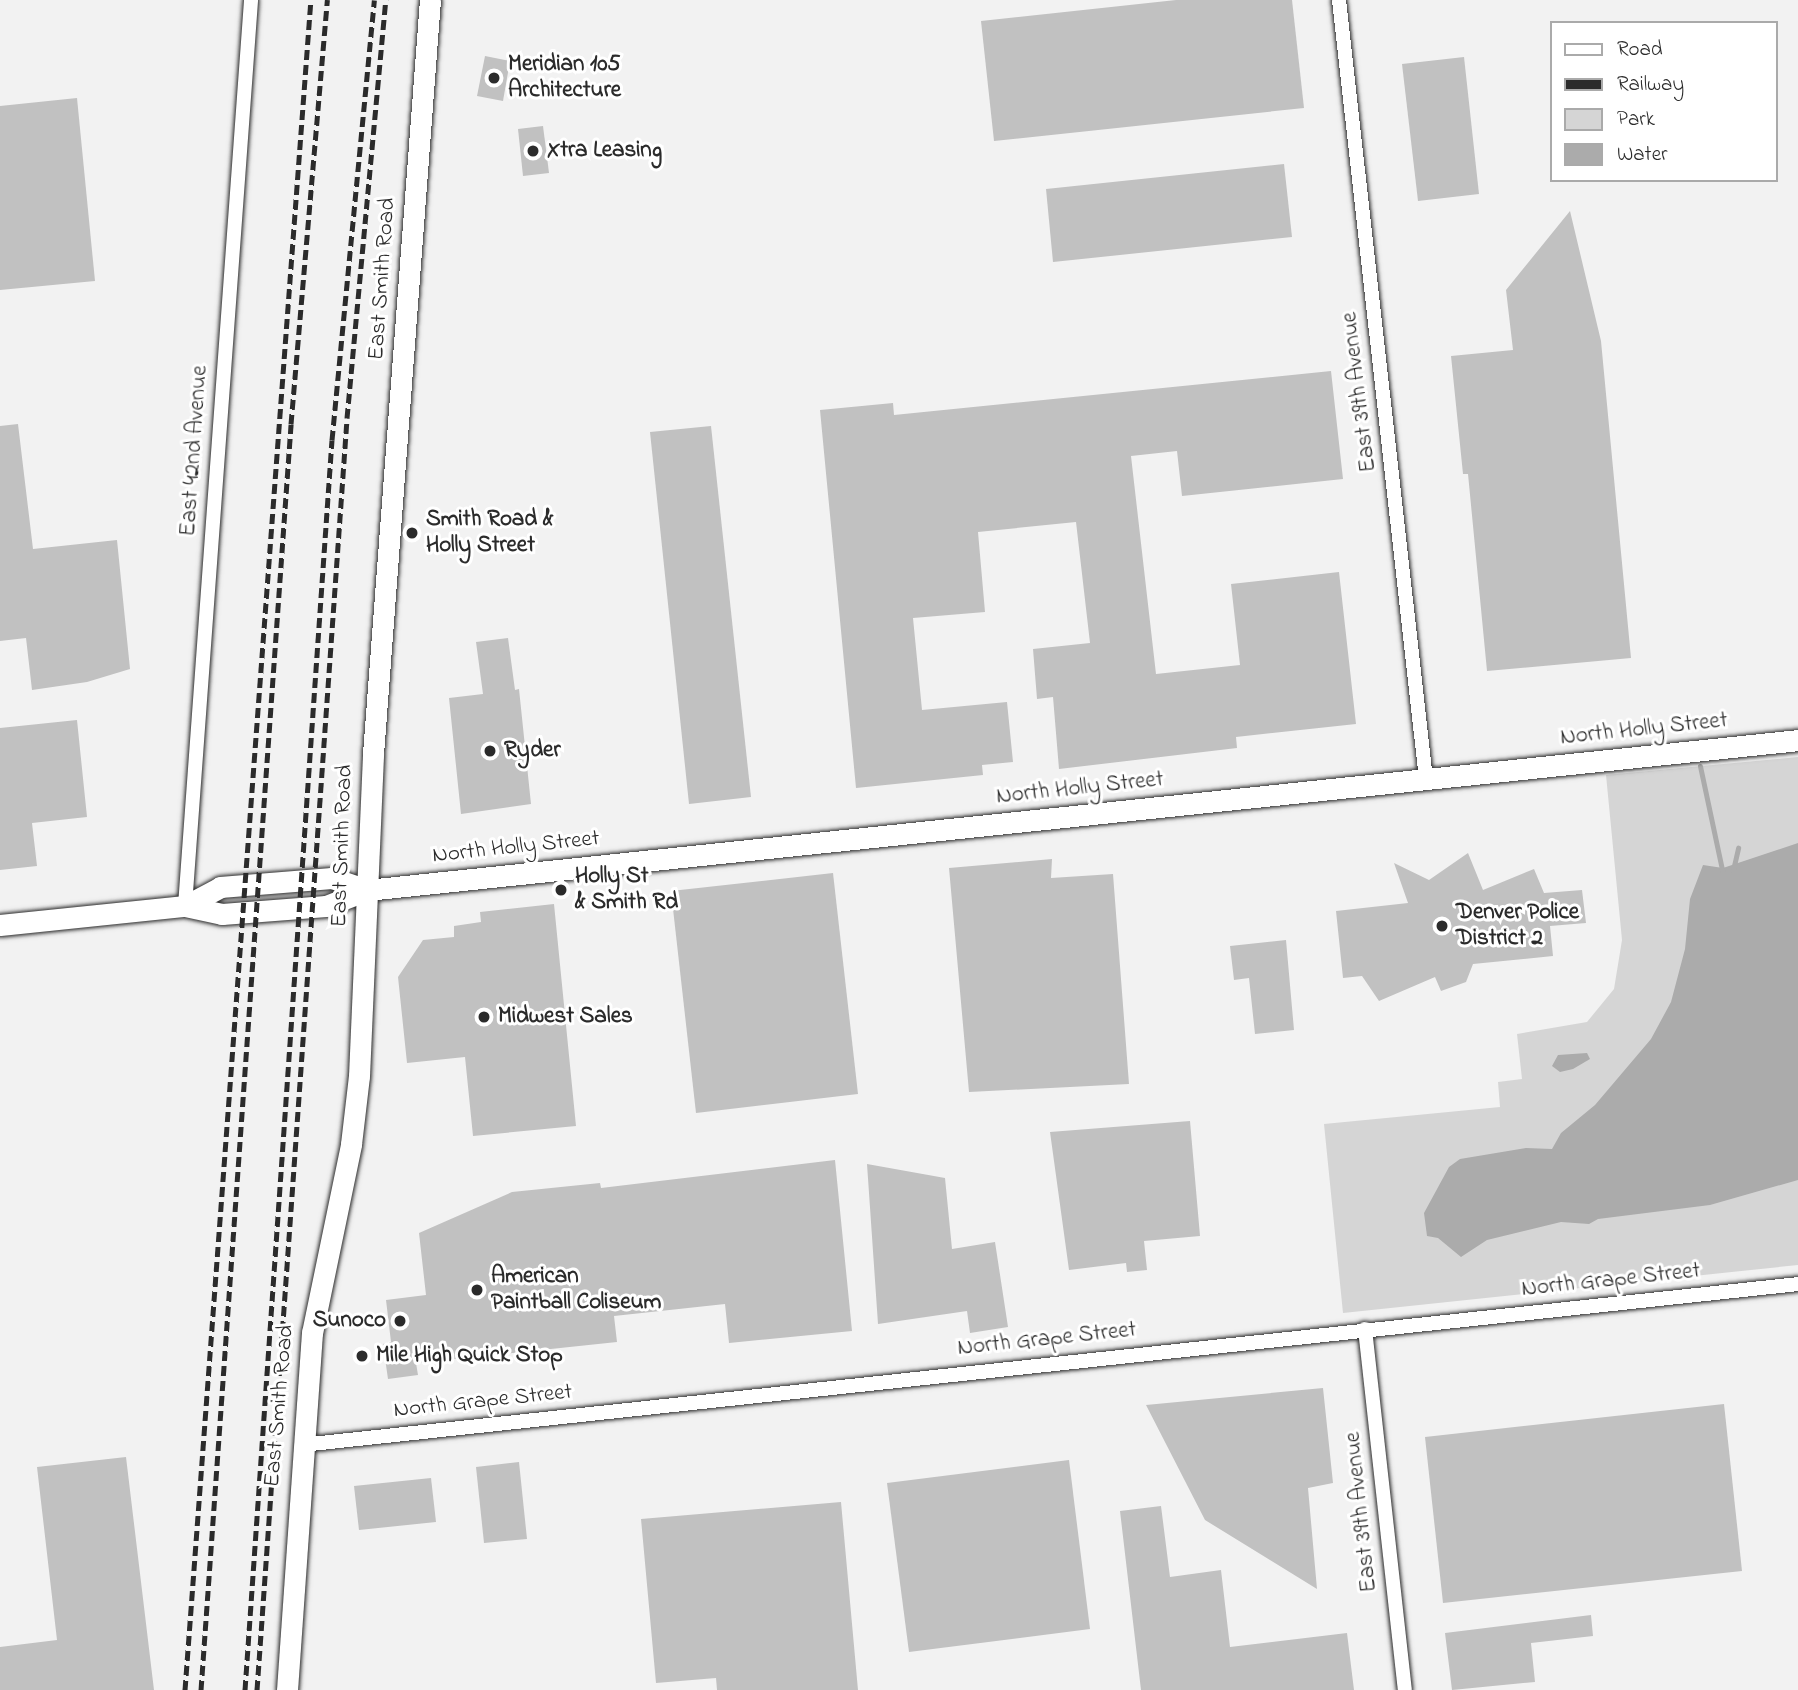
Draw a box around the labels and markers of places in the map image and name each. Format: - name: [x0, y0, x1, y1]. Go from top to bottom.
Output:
- place label: Meridian 105 Architecture: [508, 51, 621, 105]
- marker: Meridian 105 Architecture: [486, 70, 502, 86]
- place label: Xtra Leasing: [547, 137, 662, 165]
- marker: Xtra Leasing: [525, 143, 541, 159]
- place label: Smith Road & Holly Street: [426, 506, 553, 560]
- marker: Smith Road & Holly Street: [404, 525, 420, 541]
- place label: Ryder: [504, 737, 561, 765]
- marker: Ryder: [482, 743, 498, 759]
- place label: Holly St & Smith Rd: [575, 863, 678, 917]
- marker: Holly St & Smith Rd: [553, 882, 569, 898]
- place label: Denver Police District 2: [1456, 899, 1579, 953]
- marker: Denver Police District 2: [1434, 918, 1450, 934]
- place label: Midwest Sales: [498, 1003, 633, 1031]
- marker: Midwest Sales: [476, 1009, 492, 1025]
- place label: American Paintball Coliseum: [491, 1263, 661, 1317]
- marker: American Paintball Coliseum: [469, 1282, 485, 1298]
- place label: Sunoco: [313, 1307, 386, 1335]
- marker: Sunoco: [392, 1313, 408, 1329]
- place label: Mile High Quick Stop: [376, 1342, 563, 1370]
- marker: Mile High Quick Stop: [354, 1348, 370, 1364]

